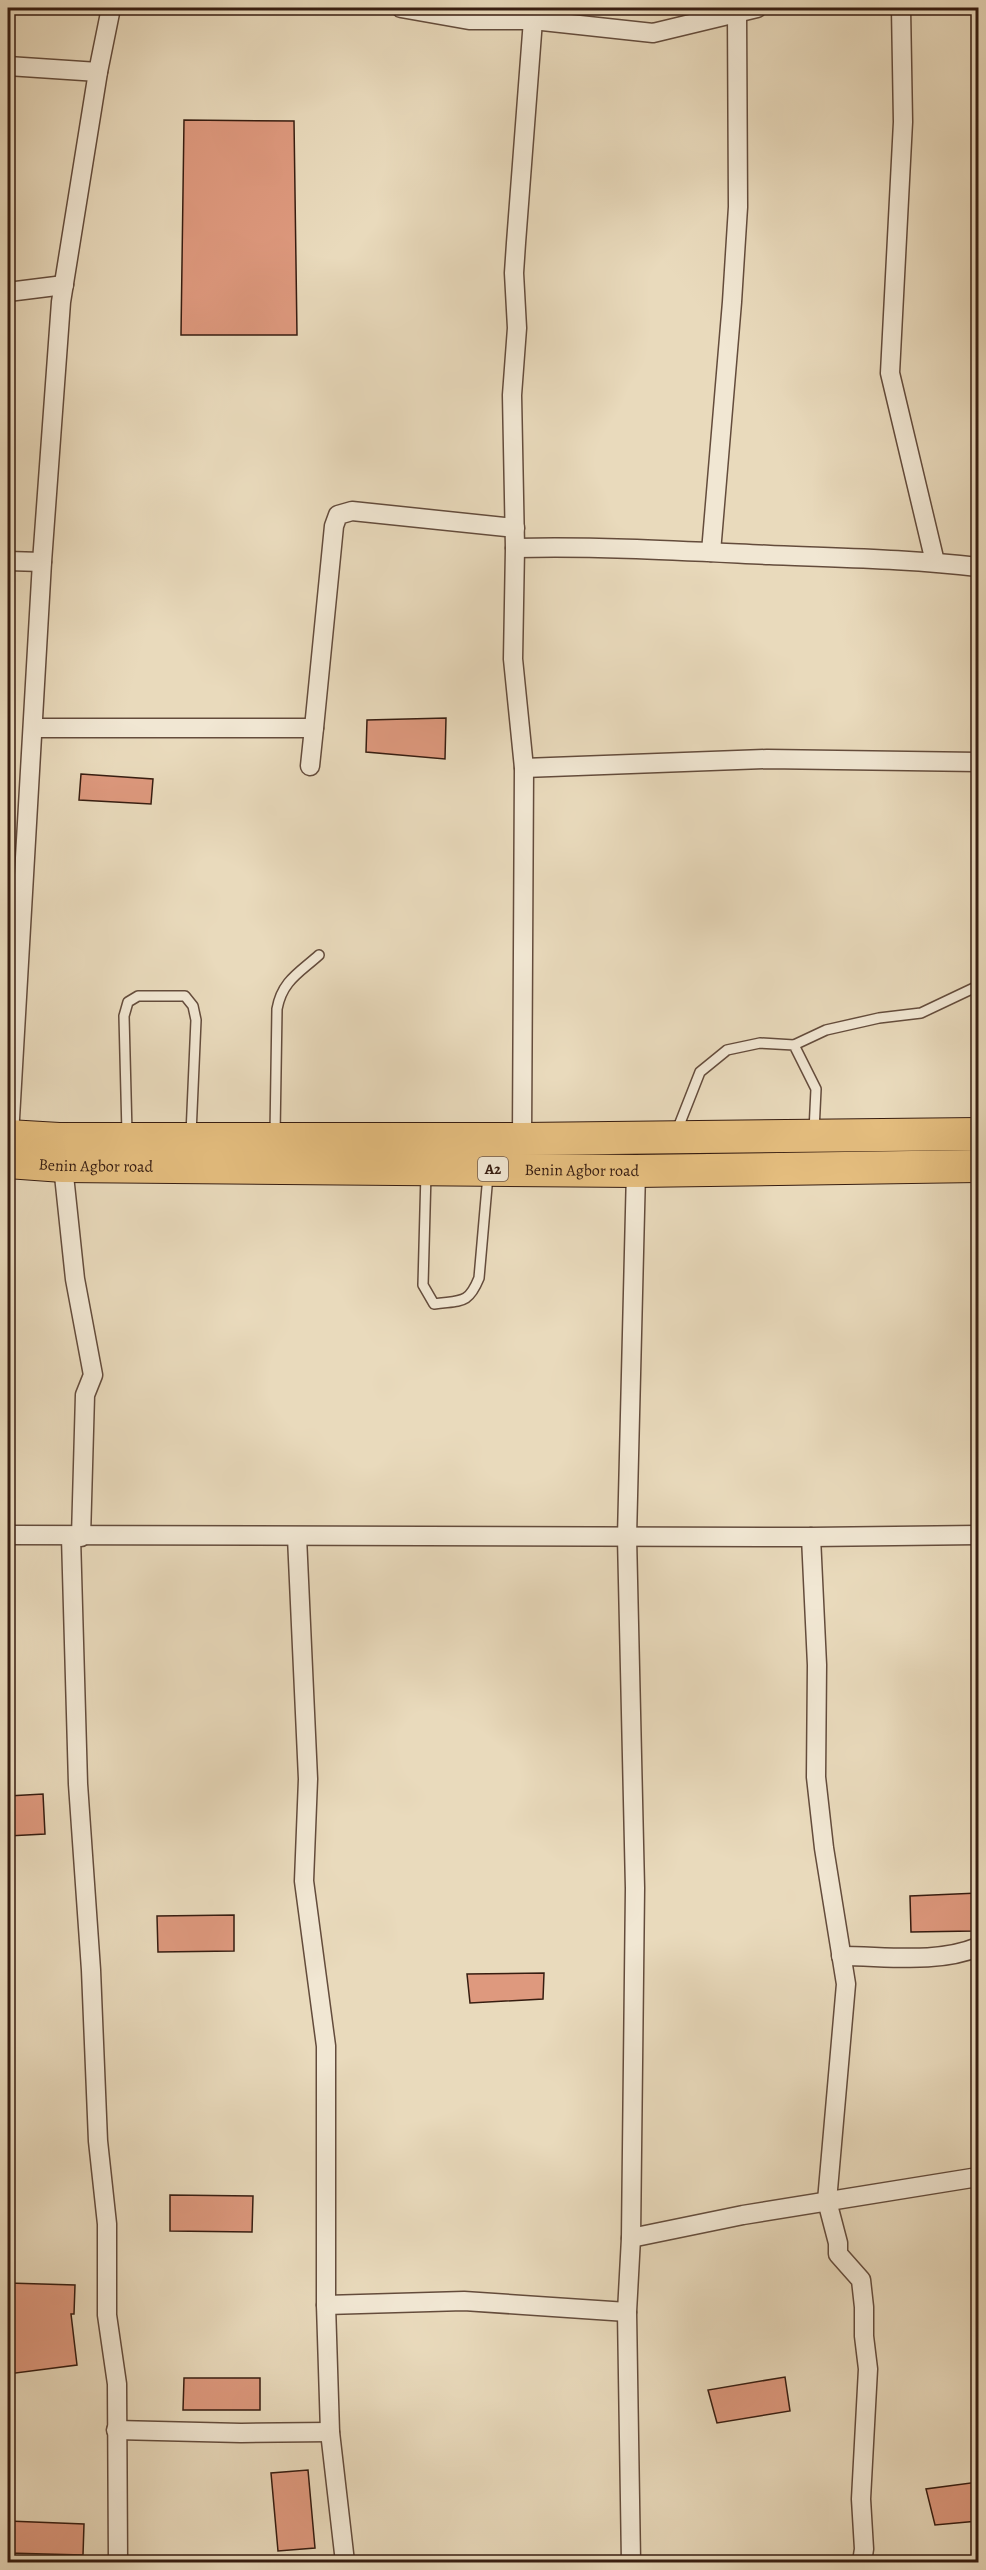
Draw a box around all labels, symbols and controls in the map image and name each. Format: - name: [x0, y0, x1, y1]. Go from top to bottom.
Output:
- street label: Benin Agbor road: [38, 1153, 154, 1178]
- road number: A2: [478, 1157, 508, 1181]
- street label: Benin Agbor road: [524, 1159, 640, 1182]

